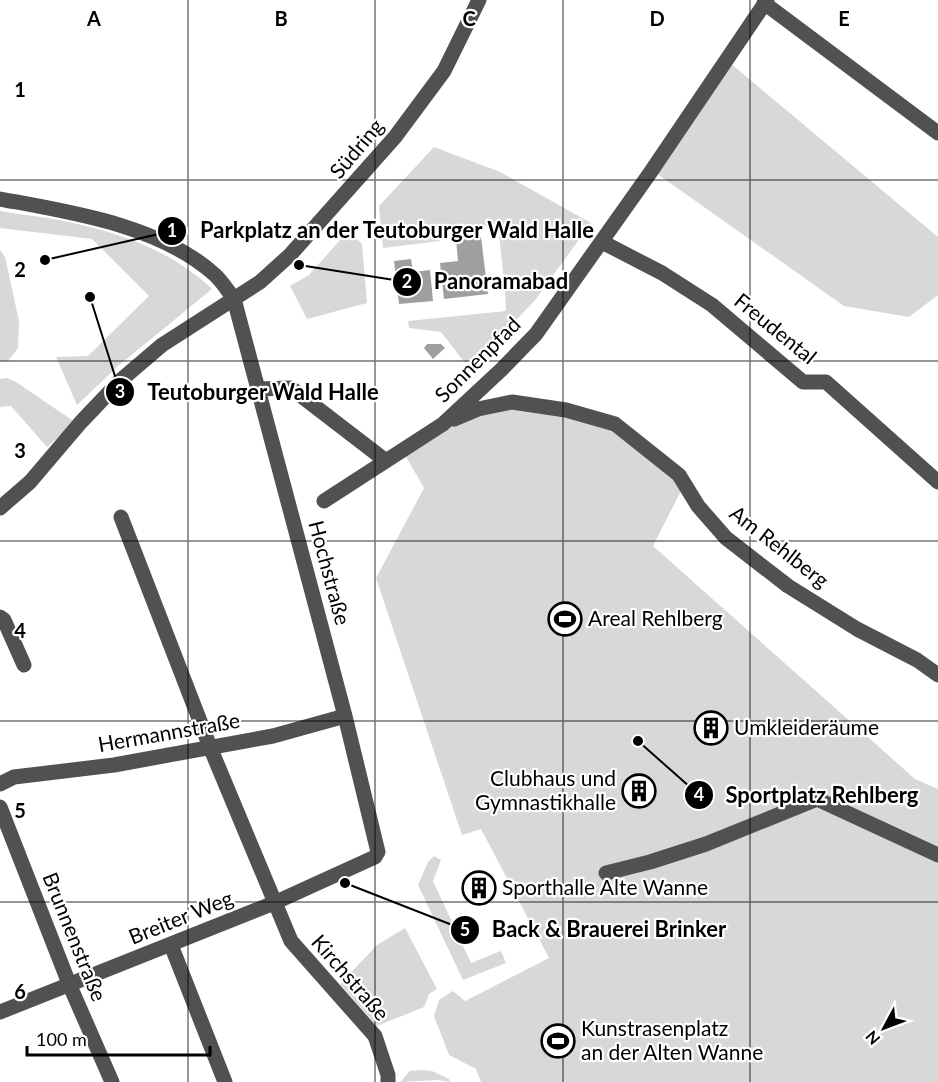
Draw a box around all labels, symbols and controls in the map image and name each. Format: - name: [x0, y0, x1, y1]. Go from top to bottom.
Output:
- text: A: [86, 6, 101, 30]
- text: B: [274, 6, 288, 30]
- text: C: [462, 6, 476, 30]
- text: D: [649, 6, 665, 30]
- text: E: [838, 6, 850, 30]
- text: 1: [14, 77, 26, 101]
- street label: Südring: [324, 113, 388, 183]
- callout: Parkplatz an der Teutoburger Wald Halle: [157, 211, 607, 251]
- text: Parkplatz an der Teutoburger Wald Halle: [200, 216, 594, 243]
- text: 1: [167, 219, 177, 241]
- text: 2: [14, 257, 26, 281]
- callout: Panoramabad: [392, 262, 580, 302]
- text: Panoramabad: [434, 267, 568, 294]
- text: 2: [402, 270, 412, 292]
- street label: Freudental: [730, 287, 822, 368]
- street label: Sonnenpfad: [429, 311, 525, 407]
- callout: Teutoburger Wald Halle: [105, 372, 391, 412]
- text: Teutoburger Wald Halle: [147, 378, 379, 405]
- text: 3: [115, 380, 125, 402]
- text: 3: [14, 438, 26, 462]
- street label: Am Rehlberg: [726, 500, 834, 592]
- street label: Hochstraße: [305, 518, 356, 628]
- sports icon: Areal Rehlberg: [547, 601, 583, 637]
- place label: Areal Rehlberg: [588, 605, 723, 630]
- text: 4: [14, 618, 26, 642]
- street label: Hermannstraße: [96, 707, 242, 756]
- building icon: Umkleideräume: [693, 710, 729, 746]
- place label: Umkleideräume: [734, 714, 879, 739]
- place label: Clubhaus und Gymnastikhalle: [475, 765, 616, 814]
- building icon: Clubhaus und Gymnastikhalle: [621, 773, 657, 809]
- callout: Sportplatz Rehlberg: [684, 775, 931, 815]
- text: Sportplatz Rehlberg: [726, 781, 919, 808]
- text: 4: [694, 783, 704, 805]
- text: 5: [14, 798, 26, 822]
- street label: Brunnenstraße: [38, 868, 113, 1005]
- building icon: Sporthalle Alte Wanne: [461, 870, 497, 906]
- place label: Sporthalle Alte Wanne: [502, 874, 708, 899]
- street label: Breiter Weg: [125, 884, 236, 949]
- callout: Back & Brauerei Brinker: [450, 910, 738, 950]
- text: Back & Brauerei Brinker: [492, 915, 727, 942]
- text: 5: [460, 918, 470, 940]
- street label: Kirchstraße: [307, 929, 395, 1025]
- text: 6: [14, 979, 26, 1003]
- north arrow: [854, 998, 914, 1058]
- place label: Kunstrasenplatz an der Alten Wanne: [581, 1015, 763, 1064]
- scale bar: [27, 1019, 210, 1057]
- sports icon: Kunstrasenplatz an der Alten Wanne: [540, 1023, 576, 1059]
- text: N: [861, 1027, 884, 1049]
- text: 100 m: [36, 1028, 87, 1050]

